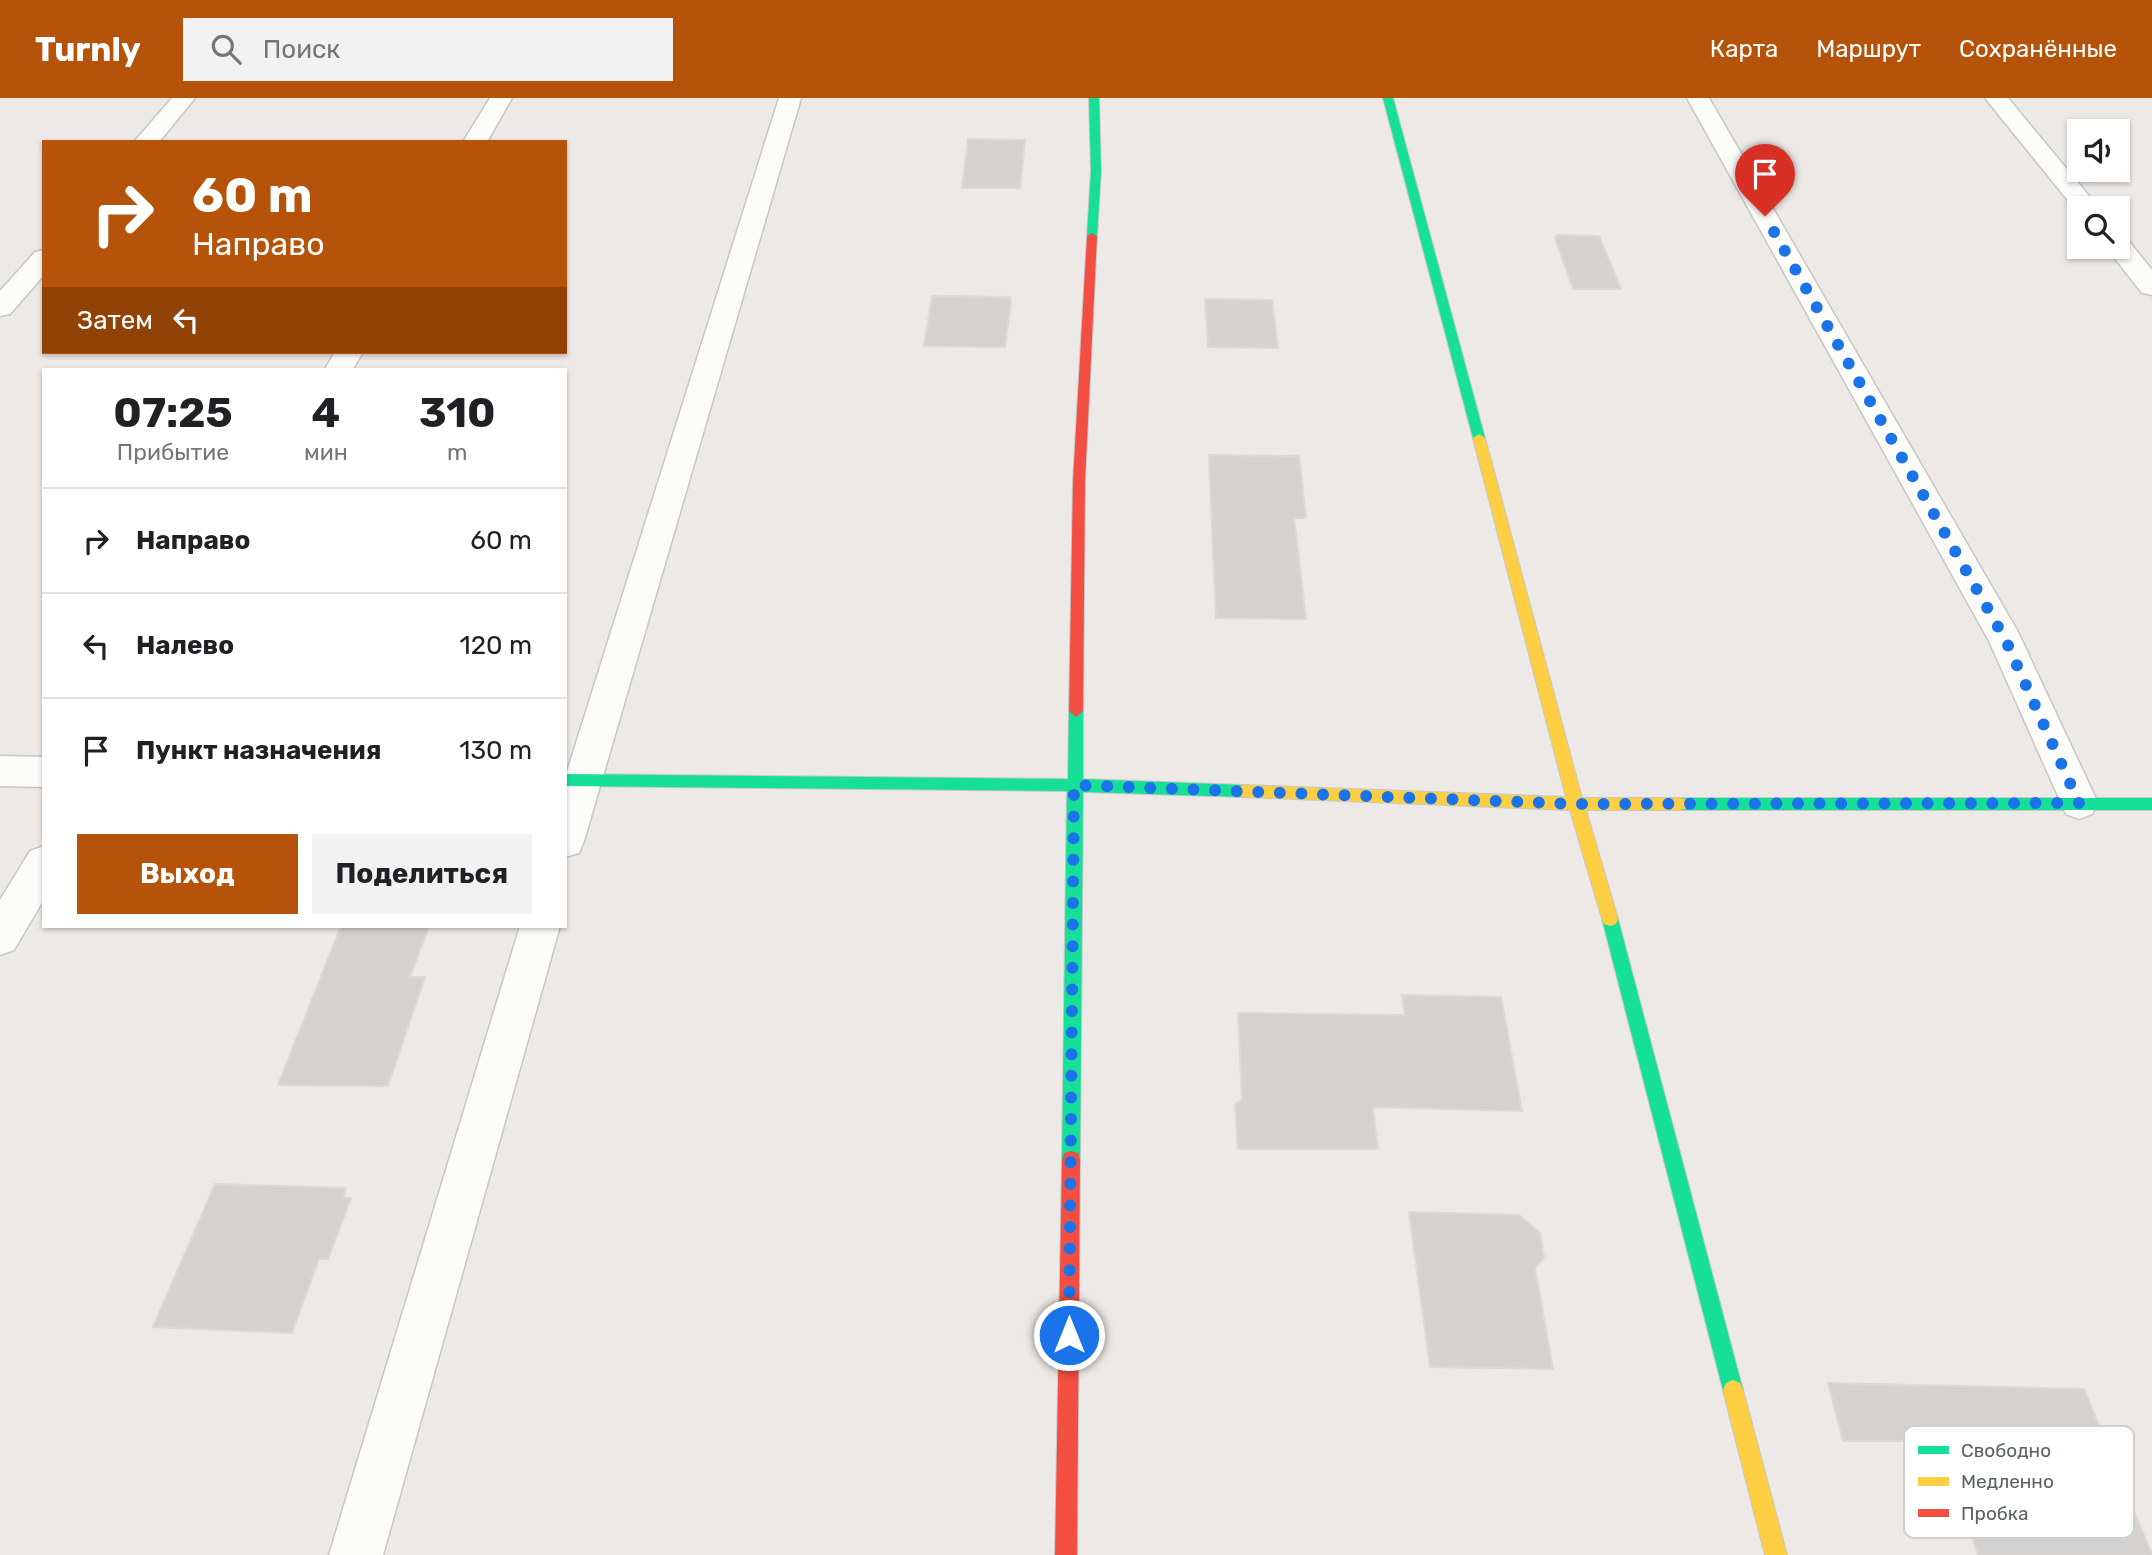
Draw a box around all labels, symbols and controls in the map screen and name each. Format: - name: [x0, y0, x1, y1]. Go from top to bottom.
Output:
- search box: [183, 18, 673, 81]
- text: Turnly: [35, 30, 141, 69]
- icon: search: [207, 30, 245, 68]
- text: Поиск: [263, 34, 340, 65]
- text: Карта: [1710, 35, 1778, 63]
- text: Маршрут: [1816, 35, 1921, 63]
- text: Сохранённые: [1959, 35, 2117, 63]
- map controls: [2067, 119, 2130, 259]
- button: sound: [2067, 119, 2130, 182]
- pin: [1735, 144, 1795, 216]
- icon: arrive: [1746, 155, 1784, 193]
- text: 60 m: [192, 166, 313, 224]
- icon: right: [77, 168, 168, 259]
- button: search: [2067, 196, 2130, 259]
- text: Направо: [192, 225, 325, 263]
- icon: left: [167, 301, 205, 339]
- text: Затем: [77, 305, 153, 336]
- text: 07:25: [113, 388, 233, 438]
- text: 4: [312, 388, 340, 438]
- text: 310: [419, 388, 496, 438]
- text: Прибытие: [117, 438, 229, 466]
- text: мин: [304, 438, 348, 466]
- text: m: [447, 438, 468, 466]
- icon: right: [77, 522, 115, 560]
- text: Направо: [136, 525, 250, 556]
- text: 60 m: [470, 525, 532, 556]
- icon: left: [77, 627, 115, 665]
- text: Налево: [136, 630, 234, 661]
- text: 120 m: [460, 630, 532, 661]
- icon: arrive: [77, 732, 115, 770]
- text: Пункт назначения: [136, 735, 381, 766]
- text: 130 m: [459, 735, 532, 766]
- button: Выход: [77, 834, 298, 914]
- button: Поделиться: [312, 834, 532, 914]
- position arrow: [1032, 1298, 1106, 1372]
- legend: [1904, 1426, 2134, 1538]
- text: Свободно: [1961, 1439, 2051, 1462]
- text: Медленно: [1961, 1470, 2054, 1493]
- text: Пробка: [1961, 1502, 2029, 1525]

